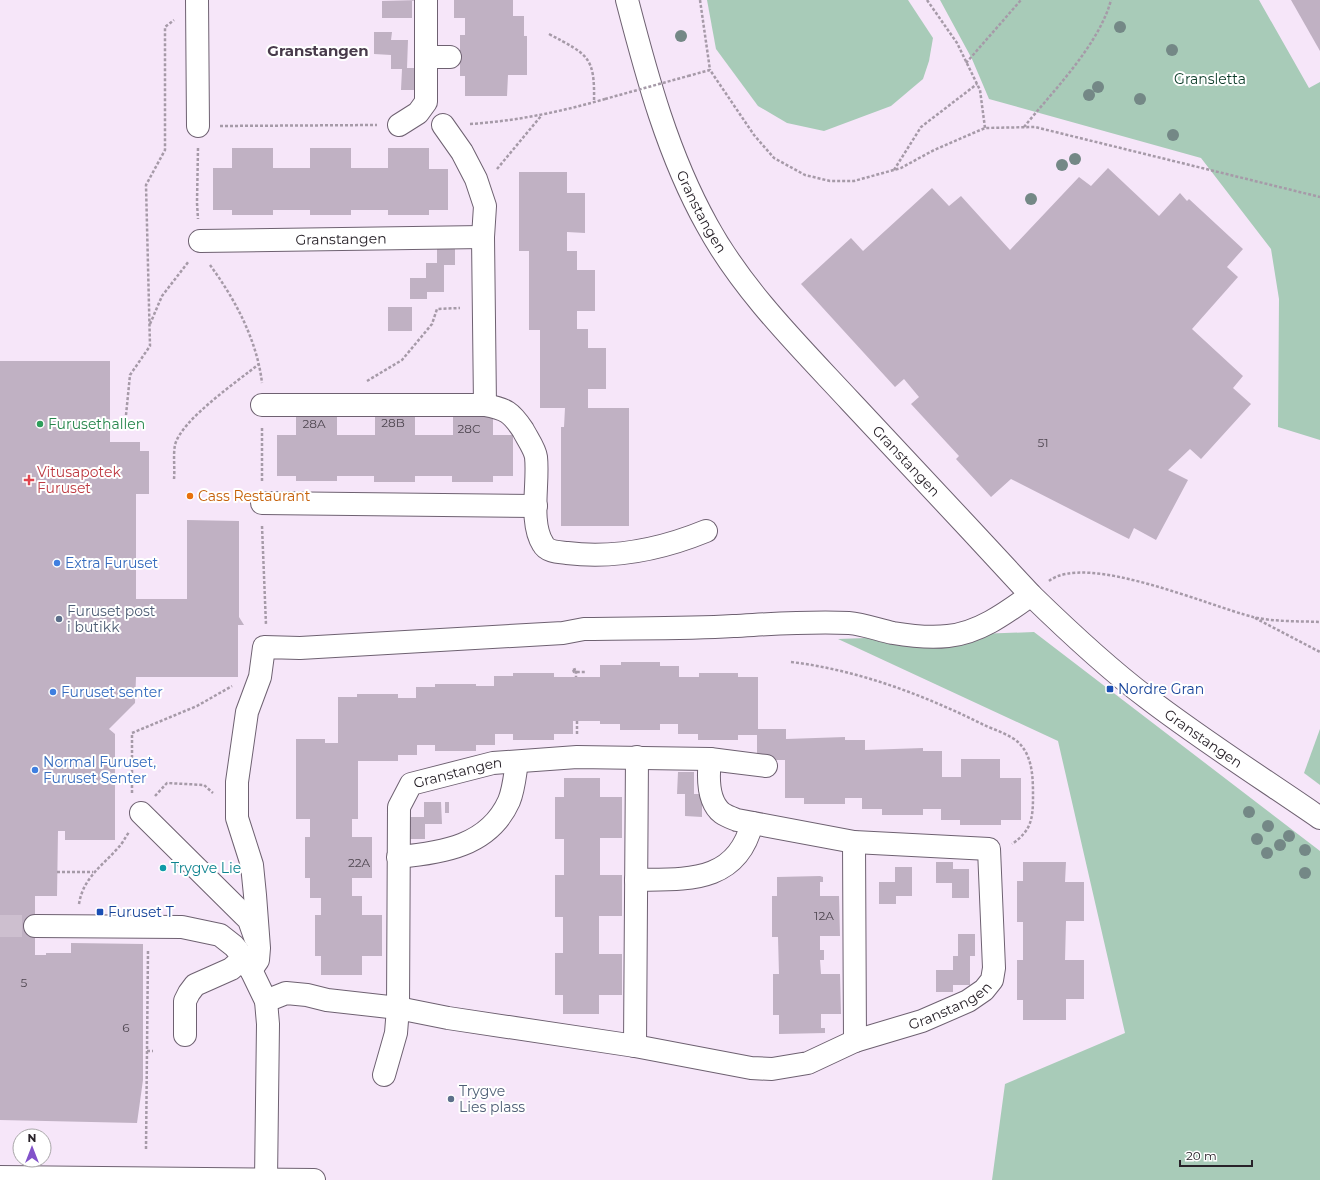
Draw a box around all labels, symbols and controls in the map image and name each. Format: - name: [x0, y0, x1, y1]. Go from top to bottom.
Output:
- district label: Granstangen: [267, 41, 369, 60]
- park label: Gransletta: [1174, 70, 1246, 88]
- street label: Granstangen: [673, 167, 731, 257]
- street label: Granstangen: [295, 229, 387, 249]
- place label: Furusethallen: [48, 415, 145, 433]
- house number: 28B: [381, 415, 405, 430]
- house number: 28A: [302, 416, 326, 431]
- marker: Furusethallen: [35, 419, 45, 429]
- house number: 28C: [458, 421, 481, 436]
- street label: Granstangen: [869, 422, 944, 500]
- house number: 51: [1037, 435, 1049, 450]
- place label: Vitusapotek Furuset: [37, 463, 121, 497]
- marker: Vitusapotek Furuset: [24, 475, 34, 485]
- place label: Cass Restaurant: [198, 487, 311, 505]
- marker: Cass Restaurant: [185, 491, 195, 501]
- place label: Extra Furuset: [65, 554, 159, 572]
- marker: Extra Furuset: [52, 558, 62, 568]
- place label: Furuset post i butikk: [67, 602, 156, 636]
- marker: Furuset post i butikk: [54, 614, 64, 624]
- place label: Nordre Gran: [1118, 680, 1204, 698]
- place label: Furuset senter: [61, 683, 163, 701]
- marker: Nordre Gran: [1105, 684, 1115, 694]
- marker: Furuset senter: [48, 687, 58, 697]
- street label: Granstangen: [1161, 705, 1246, 772]
- place label: Normal Furuset, Furuset Senter: [43, 753, 156, 787]
- street label: Granstangen: [411, 753, 503, 792]
- marker: Normal Furuset, Furuset Senter: [30, 765, 40, 775]
- house number: 22A: [348, 855, 371, 870]
- place label: Trygve Lie: [171, 859, 241, 877]
- marker: Trygve Lie: [158, 863, 168, 873]
- place label: Furuset T: [108, 903, 174, 921]
- marker: Furuset T: [95, 907, 105, 917]
- house number: 12A: [814, 908, 834, 923]
- house number: 5: [21, 975, 28, 990]
- street label: Granstangen: [906, 978, 996, 1034]
- house number: 6: [122, 1020, 130, 1035]
- place label: Trygve Lies plass: [459, 1082, 525, 1116]
- marker: Trygve Lies plass: [446, 1094, 456, 1104]
- north arrow: [12, 1128, 52, 1168]
- text: N: [28, 1131, 36, 1145]
- scale bar: [1180, 1142, 1252, 1168]
- text: 20 m: [1186, 1148, 1217, 1163]

